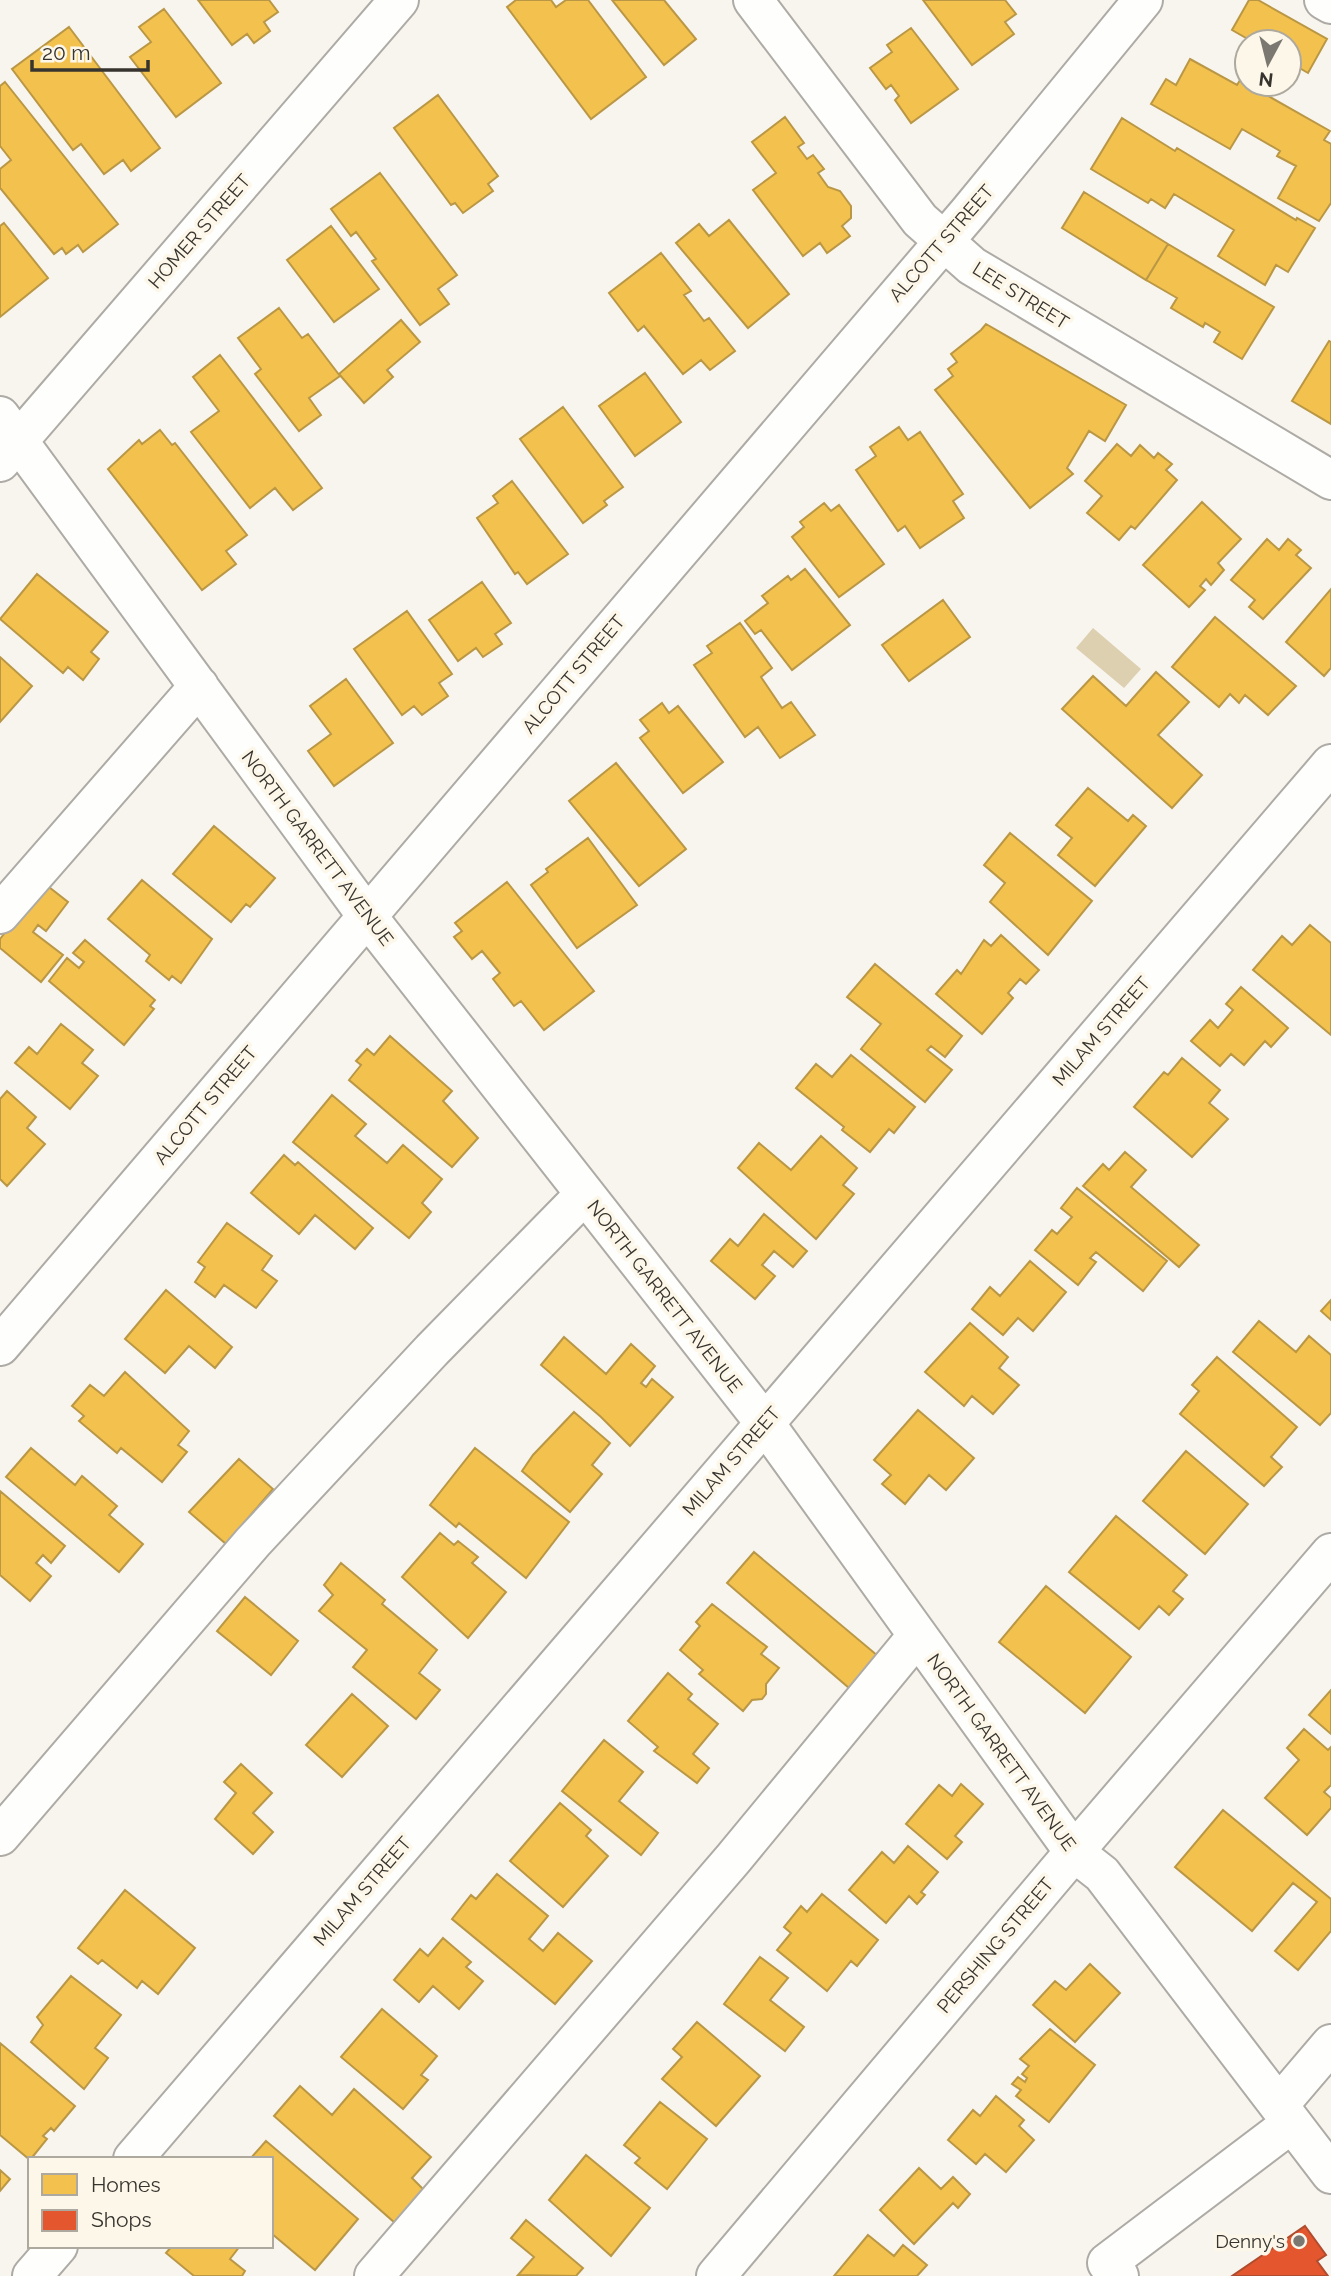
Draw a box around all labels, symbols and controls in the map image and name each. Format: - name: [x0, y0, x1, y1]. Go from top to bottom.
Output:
- scale bar: [32, 28, 147, 72]
- north arrow: [1233, 28, 1303, 98]
- text: 20 m: [42, 40, 90, 65]
- text: N: [1257, 68, 1274, 92]
- street label: HOMER STREET: [143, 169, 255, 293]
- street label: ALCOTT STREET: [884, 180, 998, 306]
- street label: LEE STREET: [969, 257, 1074, 334]
- street label: ALCOTT STREET: [517, 610, 629, 738]
- street label: NORTH GARRETT AVENUE: [238, 746, 398, 950]
- street label: MILAM STREET: [1048, 972, 1155, 1090]
- street label: ALCOTT STREET: [149, 1041, 261, 1169]
- street label: NORTH GARRETT AVENUE: [583, 1195, 747, 1397]
- street label: MILAM STREET: [678, 1402, 785, 1520]
- street label: NORTH GARRETT AVENUE: [923, 1649, 1081, 1855]
- street label: MILAM STREET: [309, 1832, 416, 1950]
- street label: PERSHING STREET: [932, 1873, 1058, 2017]
- legend: [28, 2157, 273, 2248]
- text: Homes: [91, 2172, 161, 2197]
- text: Shops: [91, 2207, 152, 2232]
- place label: Denny's: [1215, 2230, 1285, 2252]
- marker: Denny's: [1291, 2233, 1307, 2249]

